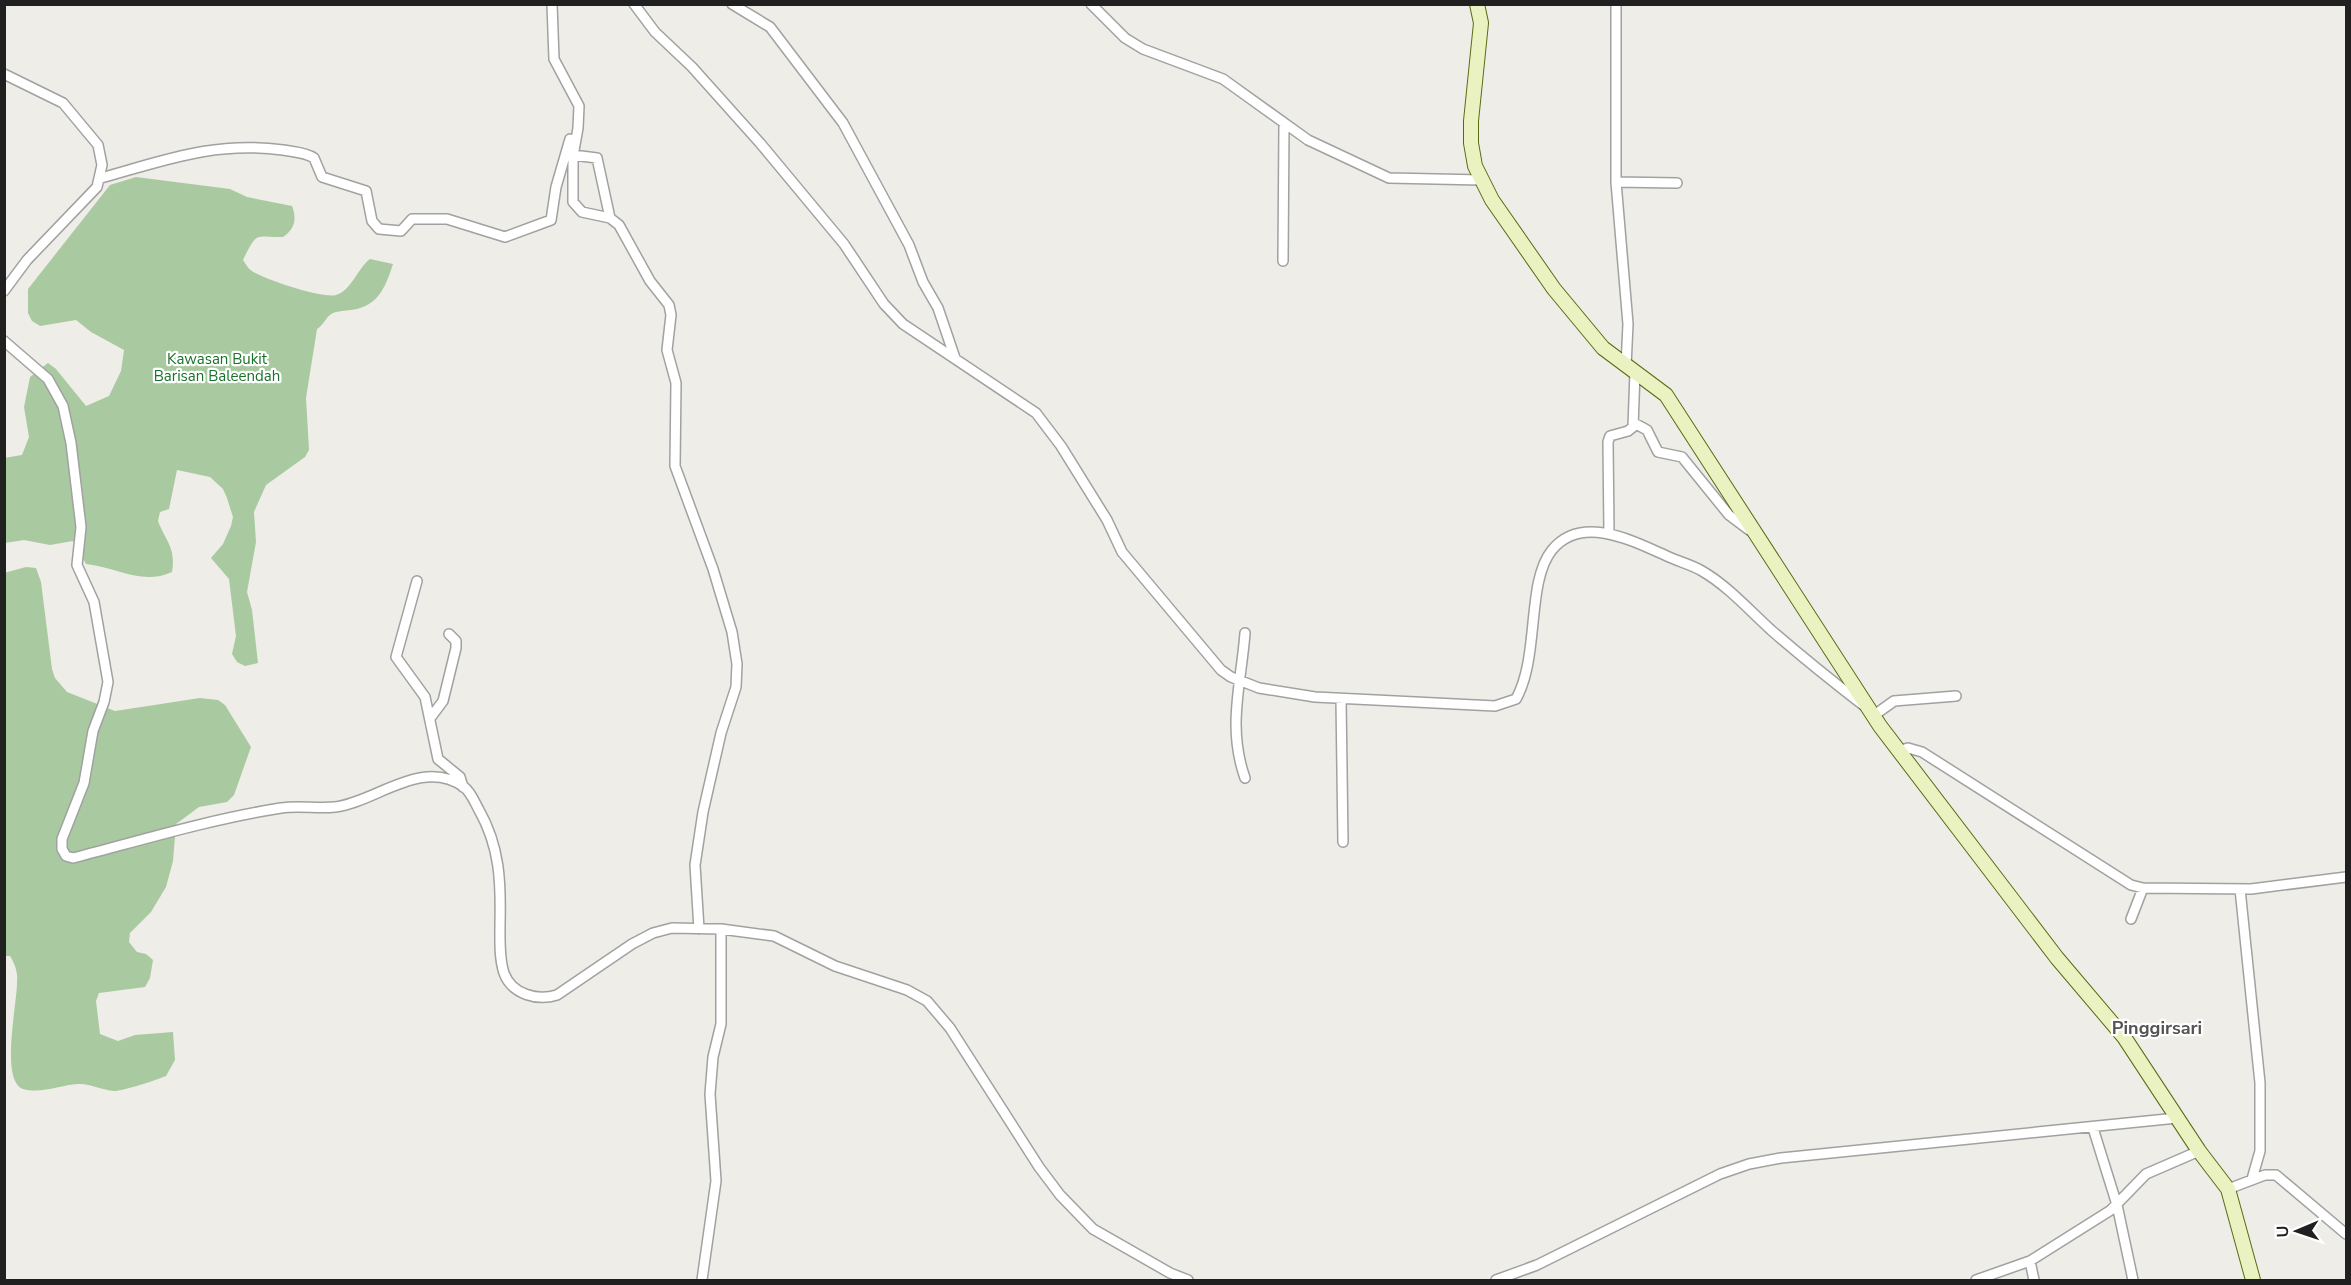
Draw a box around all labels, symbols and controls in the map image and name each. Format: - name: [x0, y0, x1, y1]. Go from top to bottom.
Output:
- park label: Kawasan Bukit Barisan Baleendah: [154, 349, 280, 386]
- district label: Pinggirsari: [2112, 1016, 2202, 1040]
- north arrow: [2267, 1201, 2327, 1261]
- text: U: [2272, 1225, 2294, 1238]

